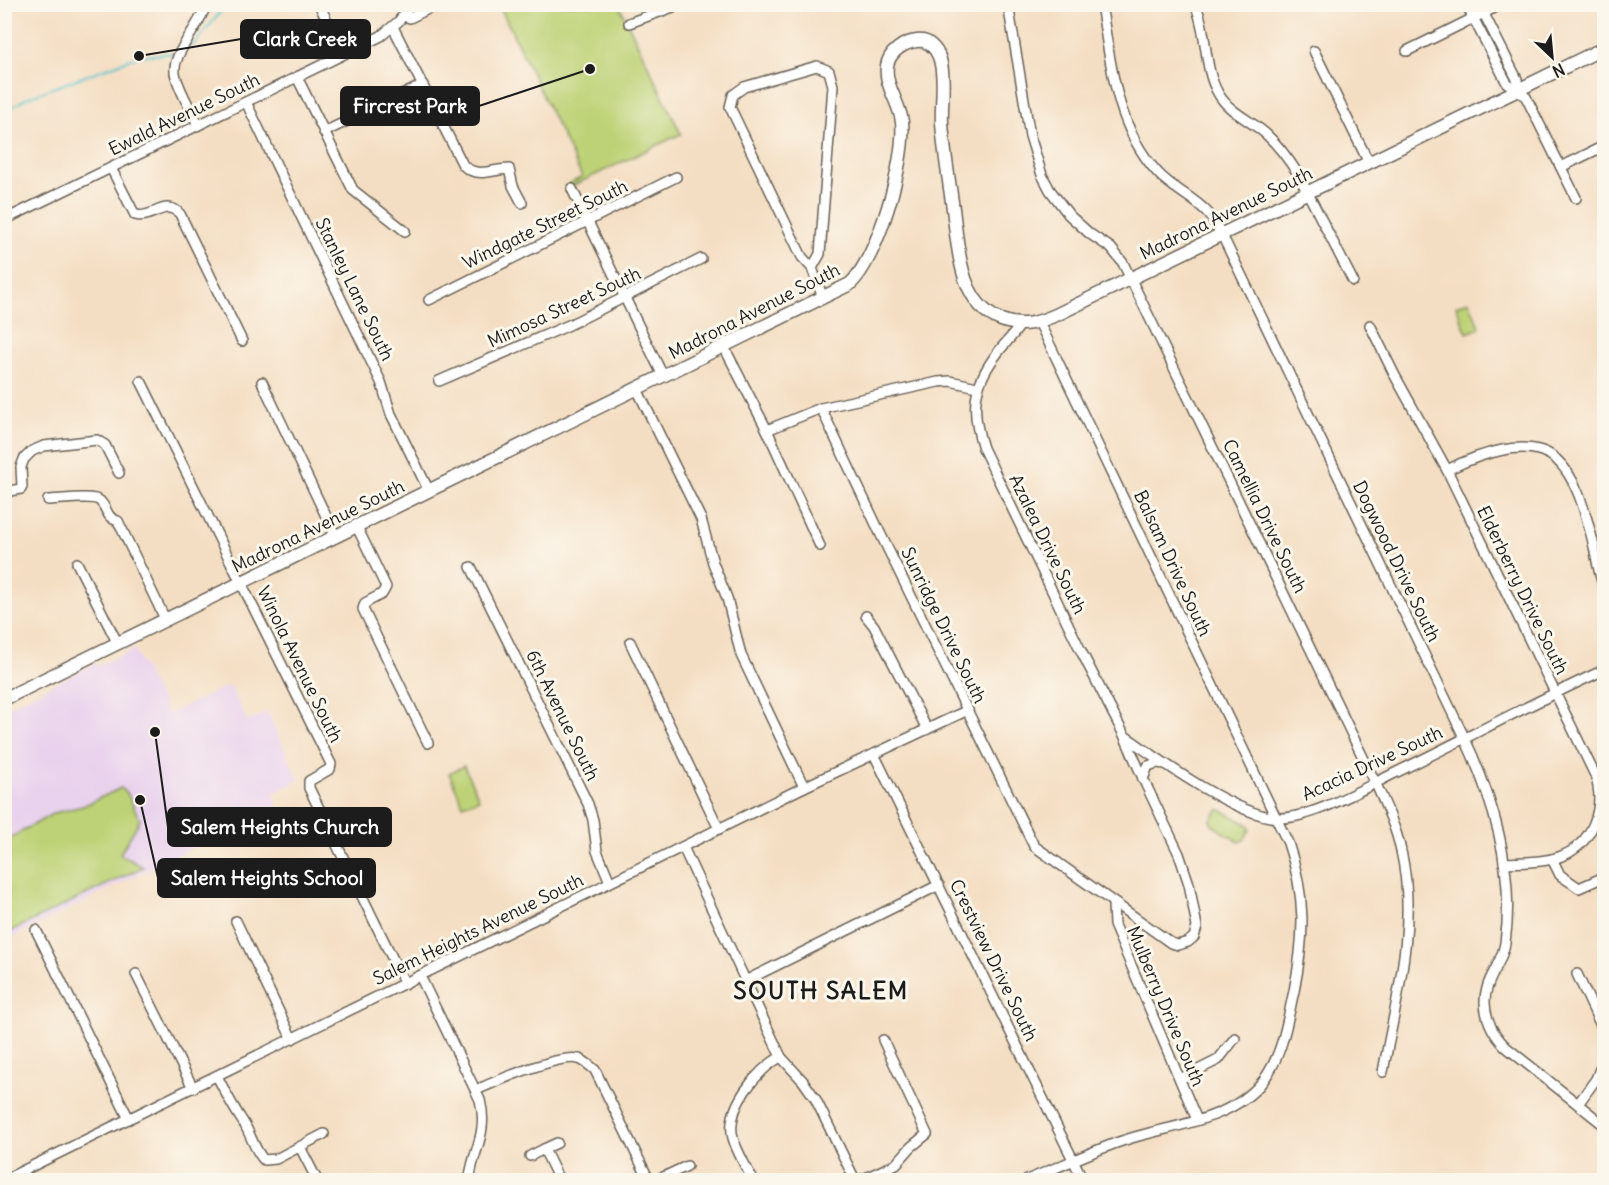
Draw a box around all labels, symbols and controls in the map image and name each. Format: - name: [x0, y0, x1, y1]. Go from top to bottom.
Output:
- callout: Clark Creek: [241, 20, 370, 58]
- text: Clark Creek: [253, 26, 357, 51]
- north arrow: [1522, 27, 1582, 87]
- text: N: [1549, 59, 1568, 82]
- street label: Ewald Avenue South: [105, 67, 263, 161]
- callout: Fircrest Park: [341, 87, 479, 125]
- text: Fircrest Park: [353, 93, 467, 118]
- street label: Madrona Avenue South: [1136, 161, 1316, 265]
- street label: Windgate Street South: [459, 174, 631, 274]
- street label: Stanley Lane South: [310, 214, 400, 364]
- street label: Madrona Avenue South: [664, 258, 844, 364]
- street label: Mimosa Street South: [484, 261, 644, 353]
- street label: Camellia Drive South: [1218, 435, 1312, 597]
- street label: Azalea Drive South: [1004, 470, 1092, 618]
- street label: Madrona Avenue South: [228, 474, 408, 578]
- street label: Dogwood Drive South: [1348, 477, 1446, 645]
- street label: Balsam Drive South: [1129, 486, 1217, 640]
- street label: Elderberry Drive South: [1472, 502, 1574, 678]
- street label: Sunridge Drive South: [896, 543, 992, 707]
- street label: Winola Avenue South: [252, 582, 348, 746]
- street label: 6th Avenue South: [521, 646, 605, 784]
- street label: Acacia Drive South: [1298, 720, 1446, 806]
- callout: Salem Heights Church: [168, 808, 391, 846]
- text: Salem Heights Church: [181, 814, 380, 839]
- callout: Salem Heights School: [158, 859, 375, 897]
- text: Salem Heights School: [171, 865, 363, 890]
- street label: Salem Heights Avenue South: [369, 868, 587, 990]
- street label: Crestview Drive South: [945, 875, 1043, 1045]
- street label: Mulberry Drive South: [1122, 922, 1210, 1090]
- district label: SOUTH SALEM: [733, 975, 909, 1005]

